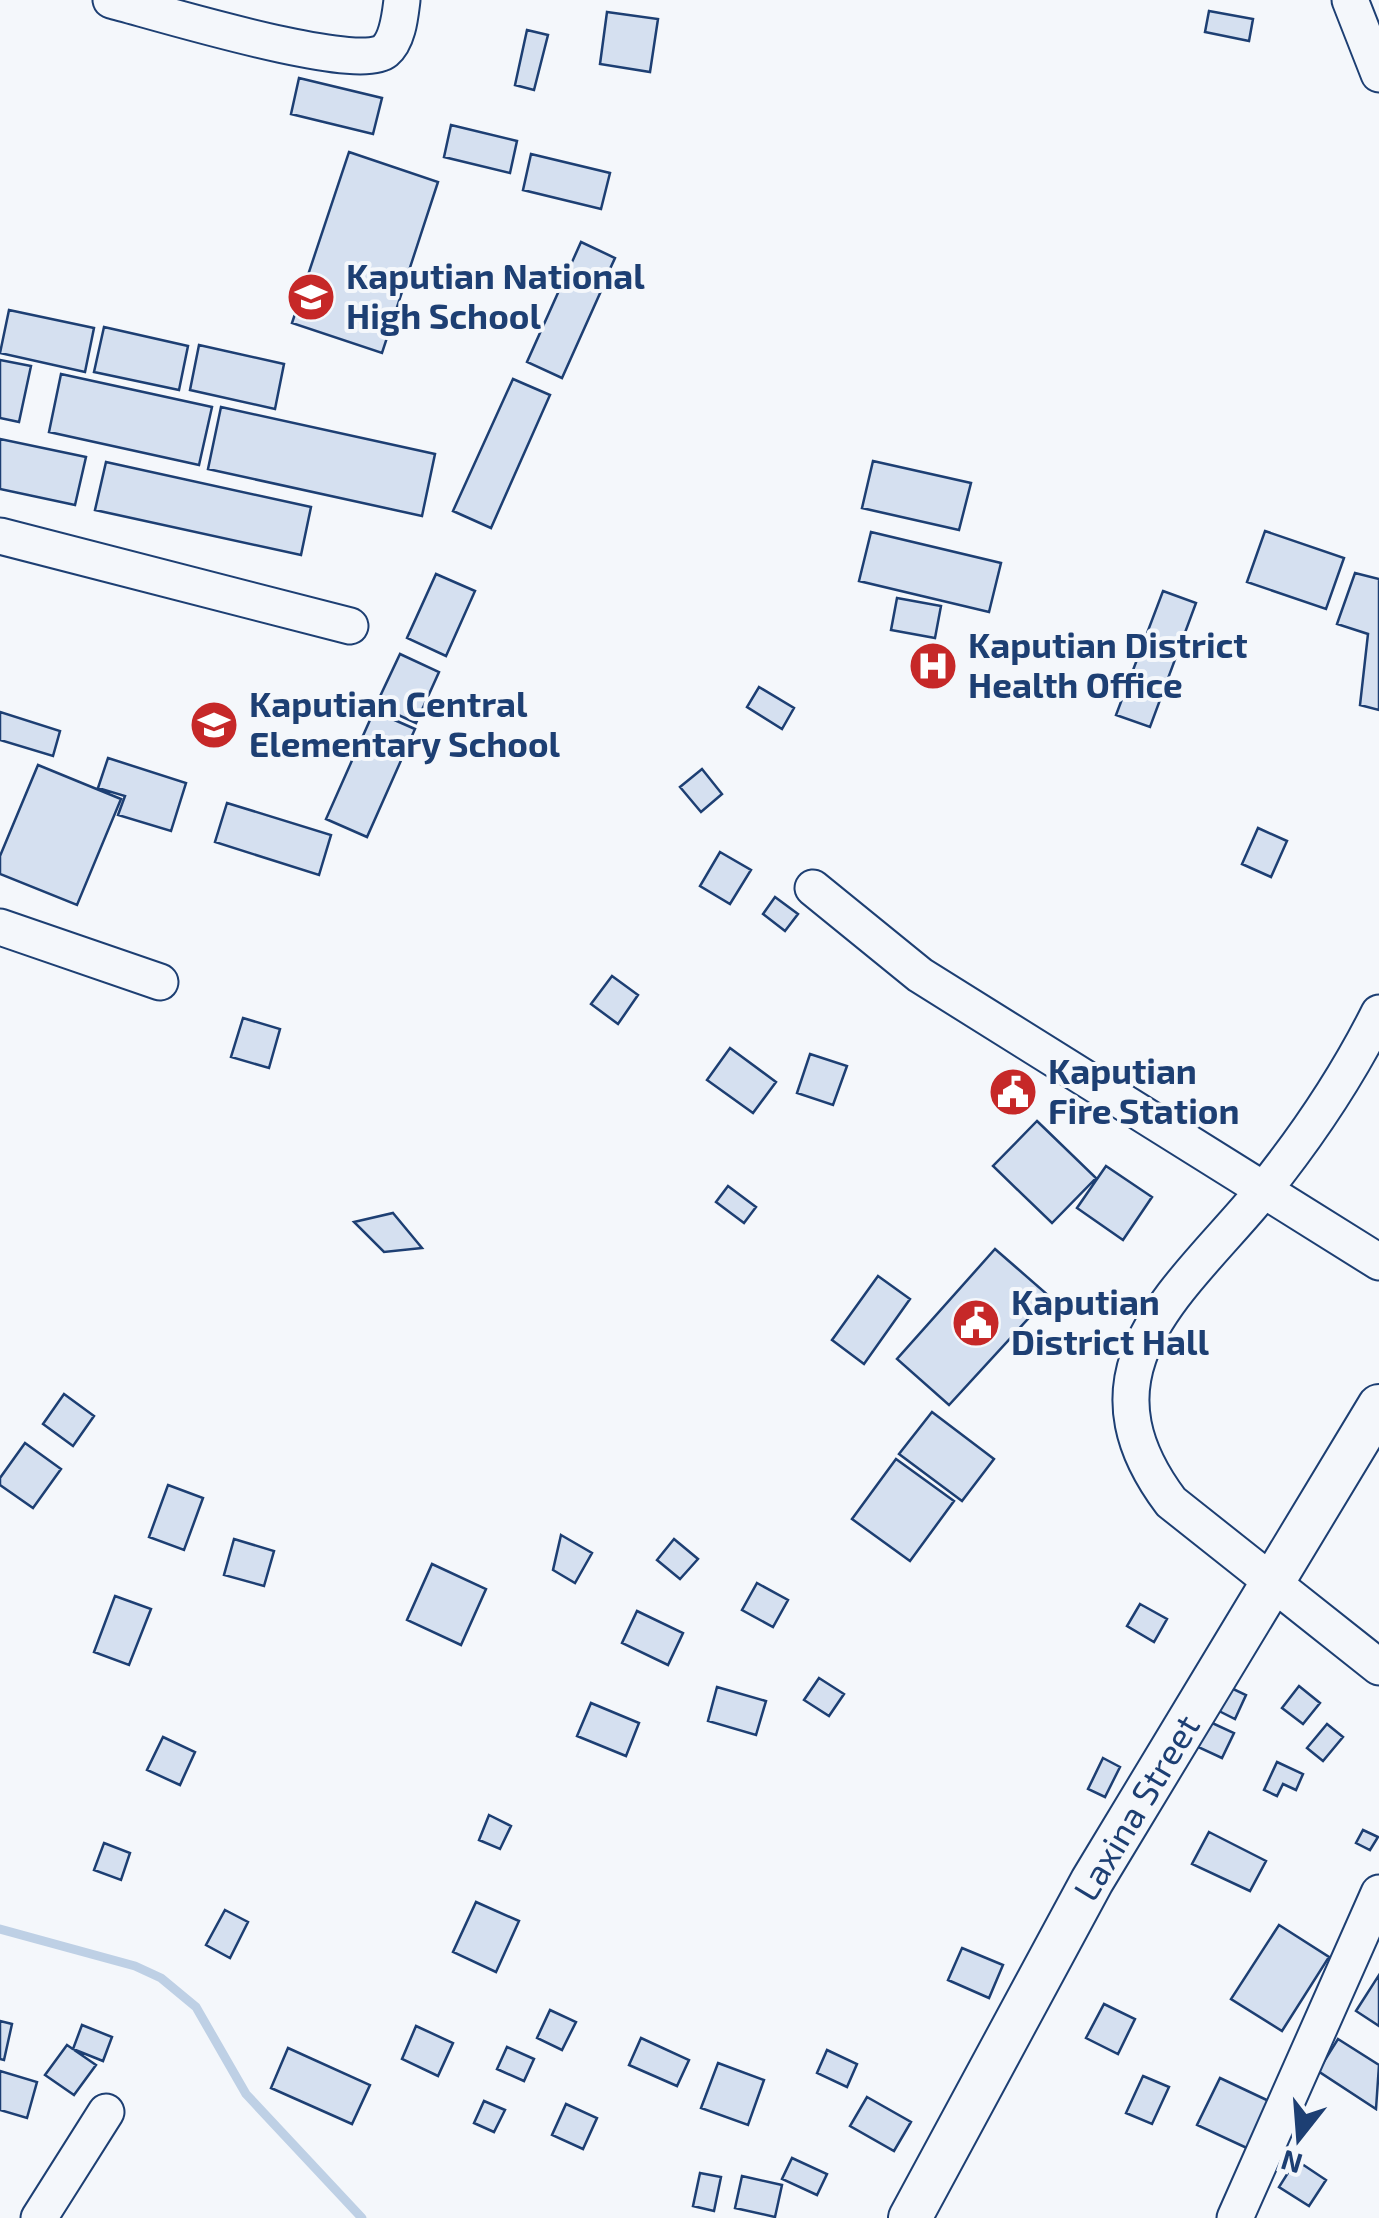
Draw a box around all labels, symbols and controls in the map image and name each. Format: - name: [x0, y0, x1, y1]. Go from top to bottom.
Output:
- place label: Kaputian National High School: [346, 254, 645, 336]
- school or university icon: Kaputian National High School: [285, 271, 337, 323]
- place label: Kaputian District Health Office: [968, 623, 1248, 705]
- hospital icon: Kaputian District Health Office: [907, 640, 959, 692]
- place label: Kaputian Central Elementary School: [249, 682, 561, 765]
- school or university icon: Kaputian Central Elementary School: [188, 699, 240, 751]
- place label: Kaputian Fire Station: [1048, 1049, 1240, 1131]
- public building icon: Kaputian Fire Station: [987, 1066, 1039, 1118]
- place label: Kaputian District Hall: [1011, 1280, 1209, 1362]
- public building icon: Kaputian District Hall: [950, 1297, 1002, 1349]
- street label: Laxina Street: [1063, 1707, 1207, 1907]
- north arrow: [1249, 2088, 1349, 2188]
- text: N: [1277, 2144, 1306, 2182]

